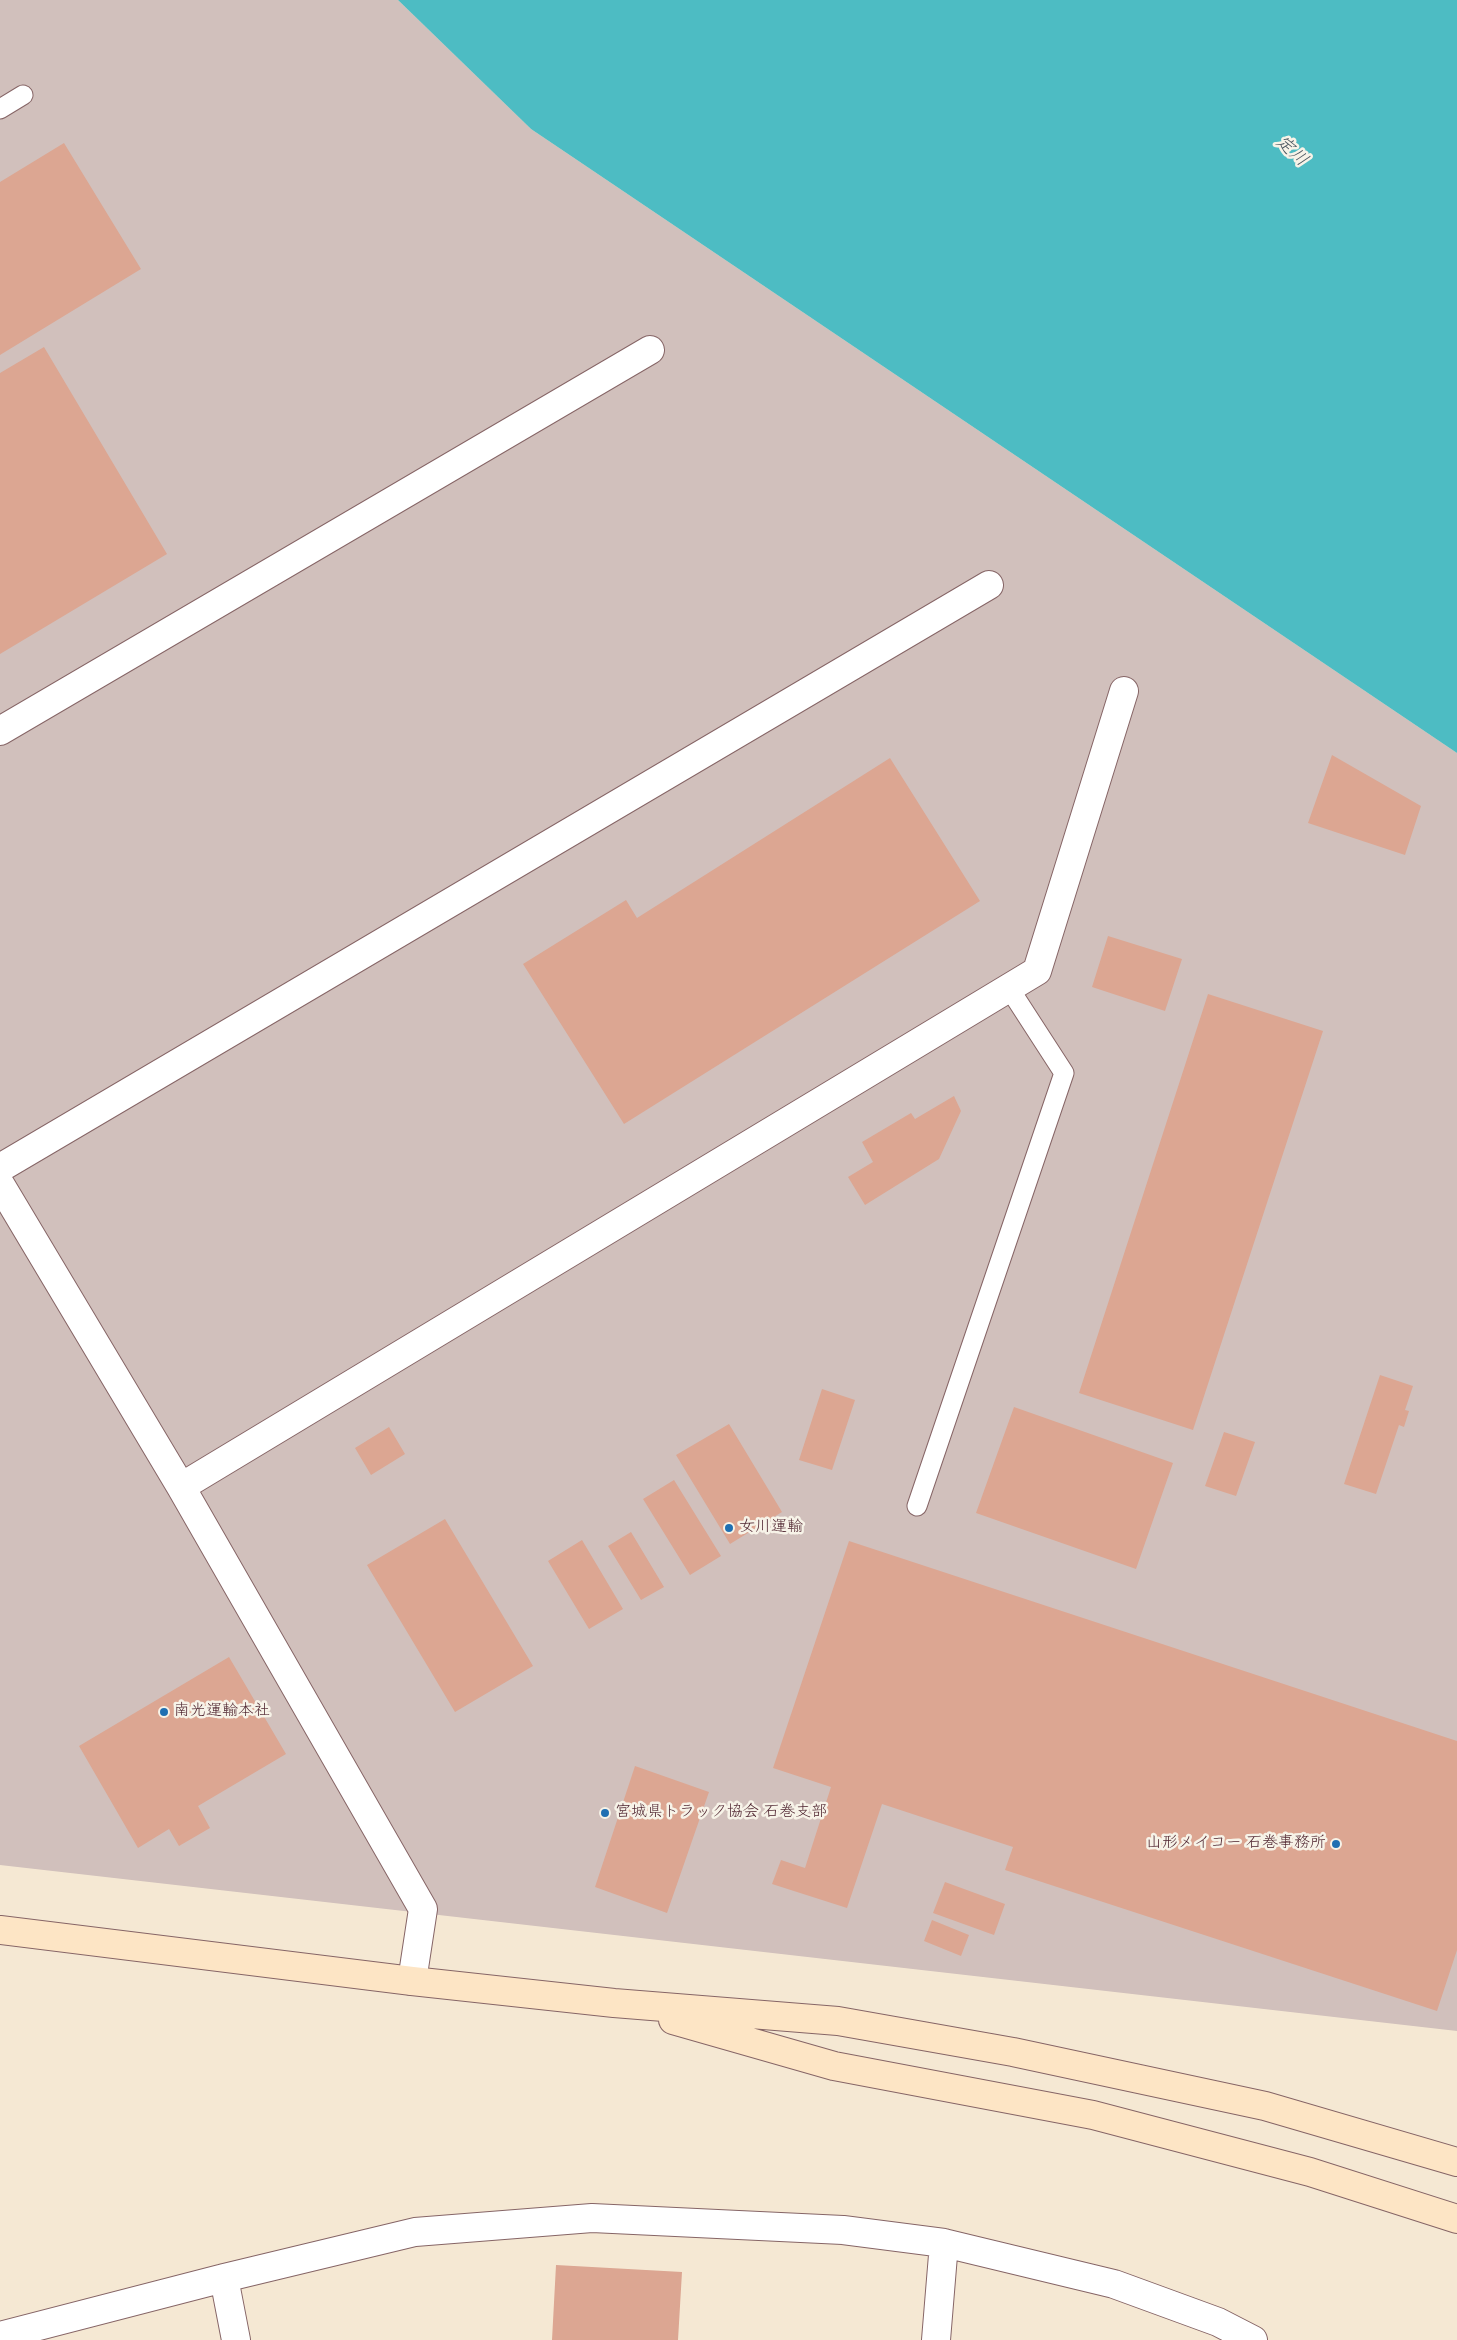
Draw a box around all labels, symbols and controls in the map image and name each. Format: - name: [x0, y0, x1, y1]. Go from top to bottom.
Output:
- water label: 定川: [1270, 132, 1312, 172]
- place label: 女川運輸: [739, 1518, 803, 1538]
- marker: 女川運輸: [723, 1522, 735, 1534]
- place label: 南光運輸本社: [174, 1702, 270, 1722]
- marker: 南光運輸本社: [158, 1706, 170, 1718]
- place label: 宮城県トラック協会 石巻支部: [615, 1803, 827, 1823]
- marker: 宮城県トラック協会 石巻支部: [599, 1807, 611, 1819]
- place label: 山形メイコー 石巻事務所: [1146, 1834, 1326, 1854]
- marker: 山形メイコー 石巻事務所: [1330, 1838, 1342, 1850]

